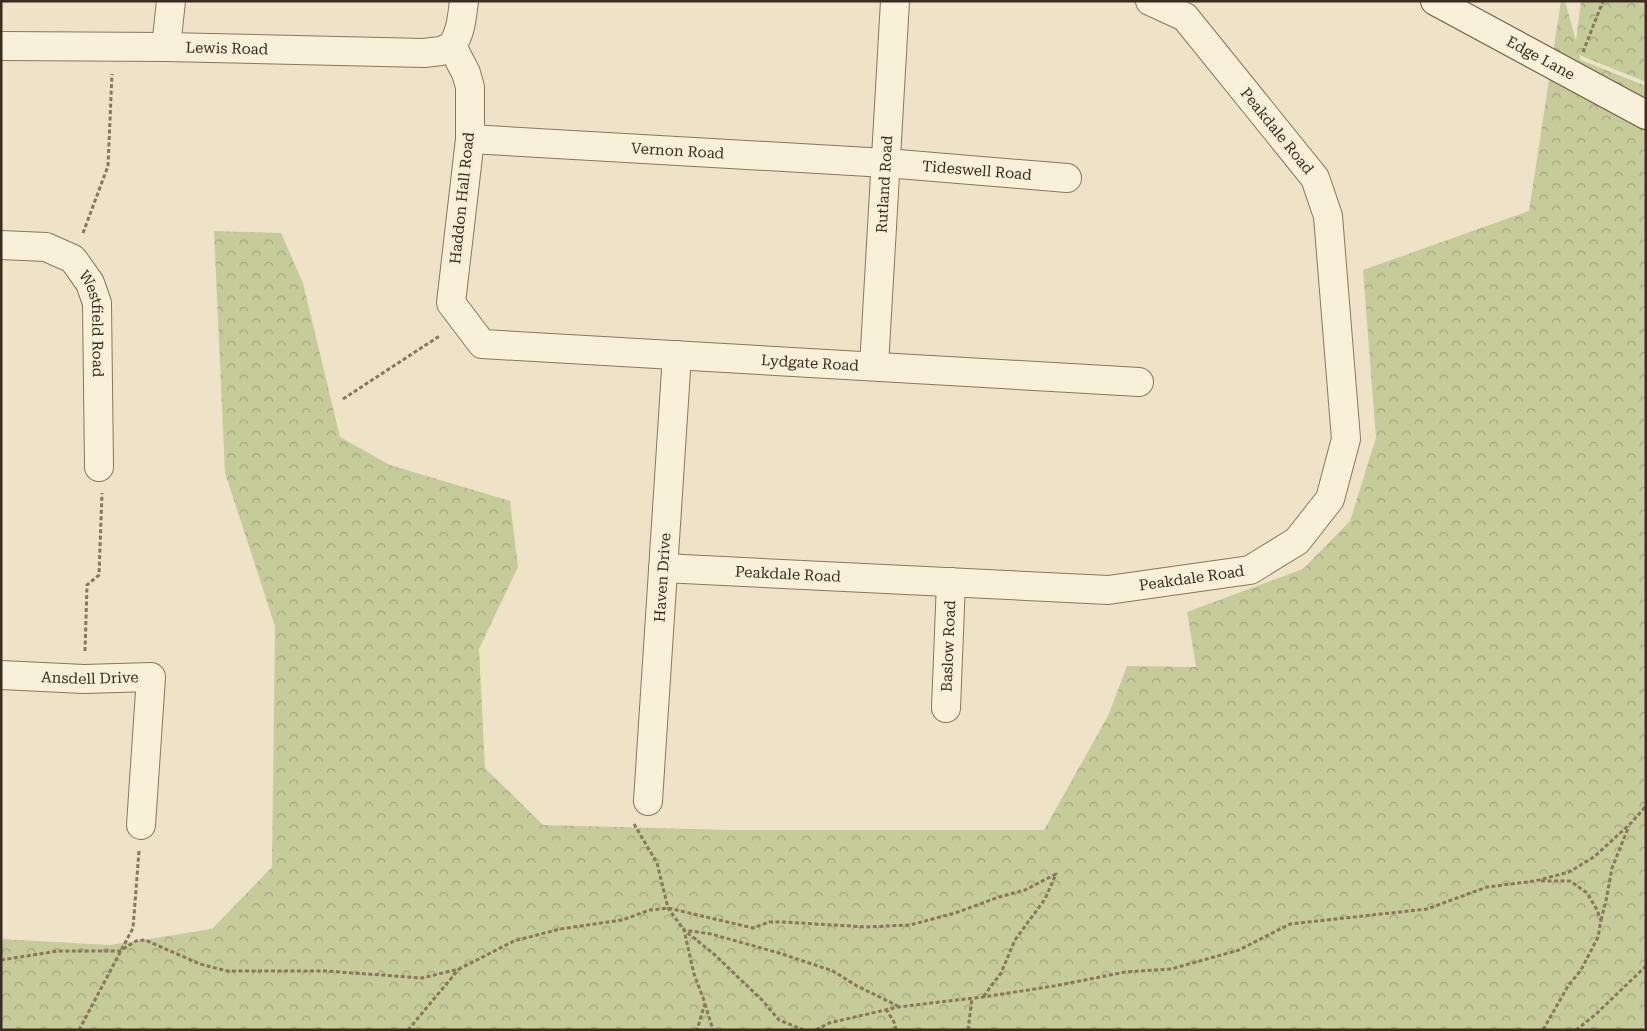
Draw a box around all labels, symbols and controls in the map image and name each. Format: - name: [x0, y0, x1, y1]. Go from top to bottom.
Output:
- street label: Edge Lane: [1503, 32, 1578, 84]
- street label: Lewis Road: [186, 38, 269, 58]
- street label: Peakdale Road: [1237, 84, 1318, 178]
- street label: Haddon Hall Road: [446, 131, 478, 265]
- street label: Rutland Road: [873, 135, 896, 234]
- street label: Vernon Road: [631, 139, 725, 163]
- street label: Tideswell Road: [921, 157, 1033, 184]
- street label: Westfield Road: [75, 267, 107, 378]
- street label: Lydgate Road: [761, 351, 860, 375]
- street label: Haven Drive: [651, 532, 674, 623]
- street label: Peakdale Road: [1138, 562, 1246, 595]
- street label: Peakdale Road: [734, 563, 842, 586]
- street label: Baslow Road: [938, 599, 959, 692]
- street label: Ansdell Drive: [41, 668, 139, 688]

